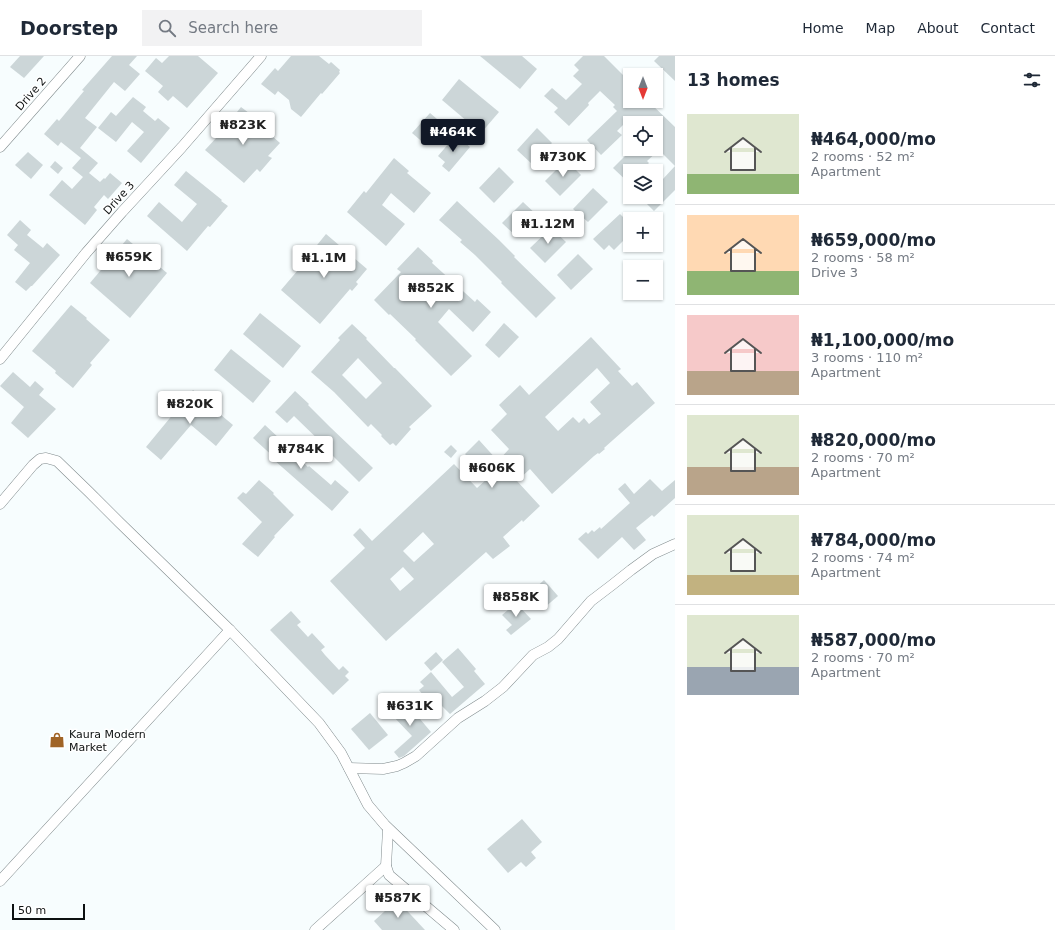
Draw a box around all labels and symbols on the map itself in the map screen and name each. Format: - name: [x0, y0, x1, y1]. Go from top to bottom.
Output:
- north arrow: [623, 68, 663, 108]
- street label: Drive 2: [13, 75, 49, 113]
- pin: ₦823K: [215, 112, 271, 146]
- pin: ₦464K: [425, 119, 481, 153]
- pin: ₦730K: [535, 144, 591, 178]
- street label: Drive 3: [101, 179, 137, 217]
- pin: ₦1.12M: [515, 211, 581, 245]
- pin: ₦659K: [101, 244, 157, 278]
- pin: ₦1.1M: [296, 245, 352, 279]
- pin: ₦852K: [403, 275, 459, 309]
- pin: ₦820K: [162, 391, 218, 425]
- pin: ₦784K: [273, 436, 329, 470]
- pin: ₦606K: [464, 455, 520, 489]
- pin: ₦858K: [488, 584, 544, 618]
- pin: ₦631K: [382, 693, 438, 727]
- place label: Kaura Modern Market: [69, 728, 146, 754]
- shop icon: Kaura Modern Market: [48, 731, 66, 749]
- pin: ₦587K: [370, 885, 426, 919]
- scale bar: [12, 902, 85, 921]

